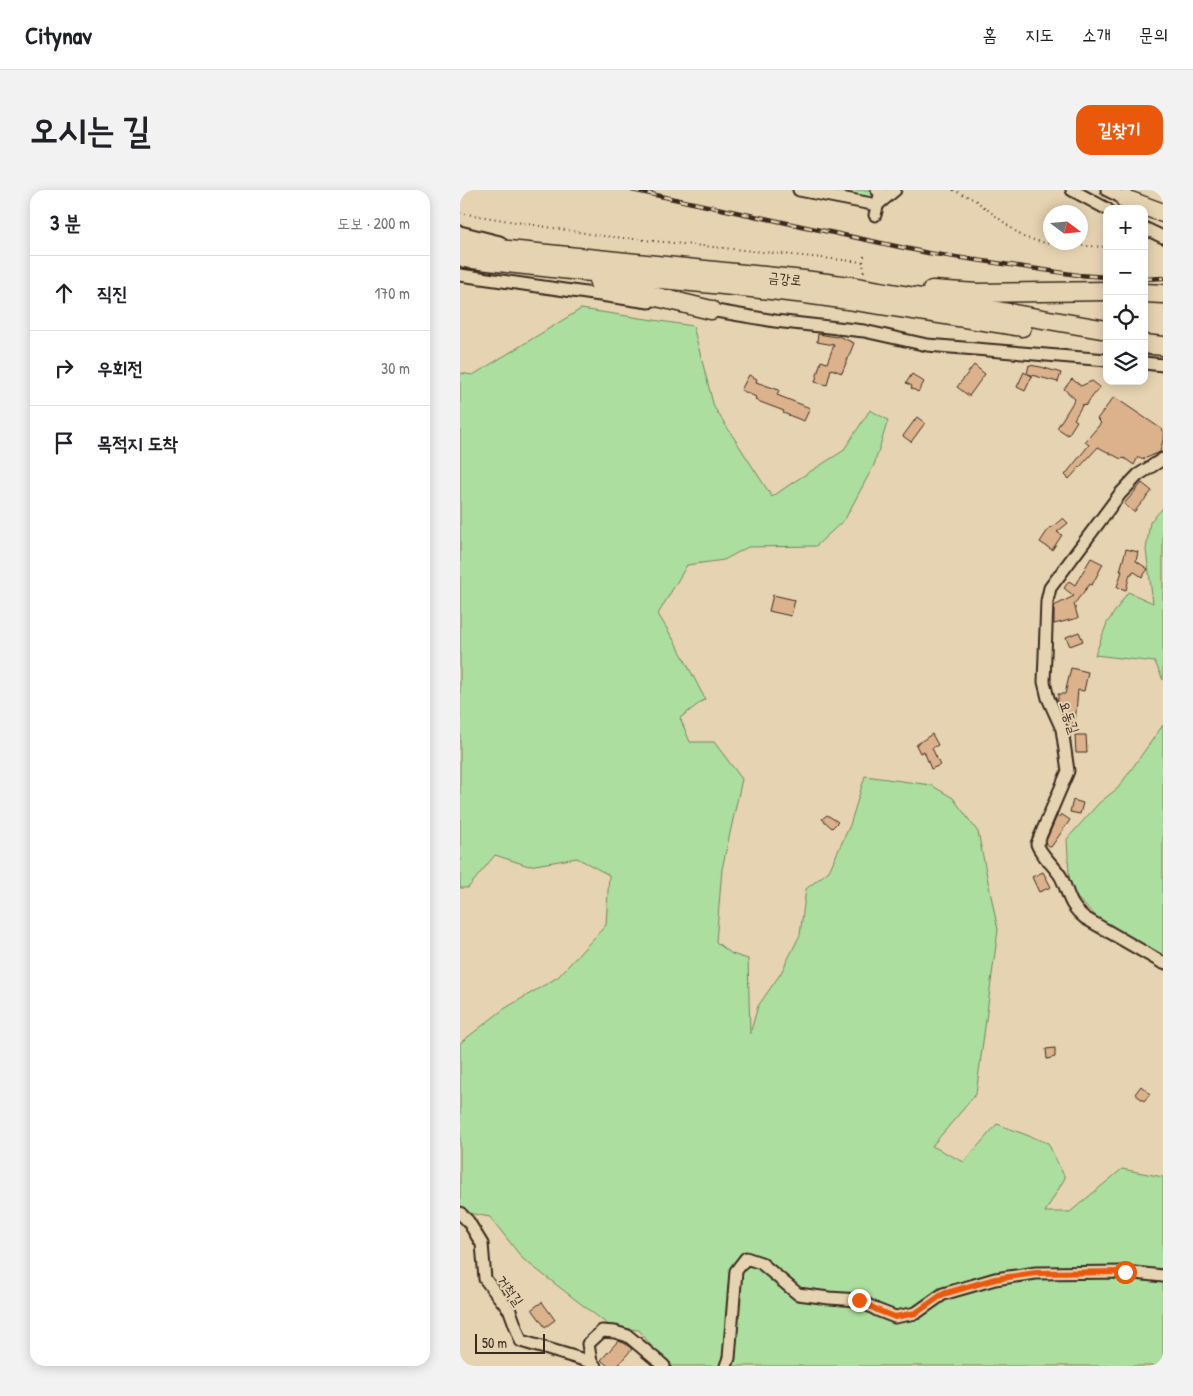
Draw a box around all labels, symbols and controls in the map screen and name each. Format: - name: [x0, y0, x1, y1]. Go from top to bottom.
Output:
- text: Citynav: [25, 19, 92, 51]
- text: 홈: [983, 22, 997, 47]
- text: 지도: [1025, 22, 1054, 47]
- text: 소개: [1082, 22, 1111, 47]
- text: 문의: [1139, 22, 1168, 47]
- button: 길찾기: [1076, 105, 1163, 155]
- text: 오시는 길: [30, 106, 151, 153]
- north arrow: [1043, 205, 1088, 250]
- map controls: [1103, 205, 1148, 385]
- button: +: [1103, 205, 1148, 250]
- text: 3 분: [50, 208, 81, 237]
- text: 도보 · 200 m: [337, 212, 410, 234]
- button: −: [1103, 250, 1148, 295]
- street label: 금강로: [767, 267, 803, 289]
- icon: ahead: [50, 279, 78, 307]
- text: 직진: [97, 280, 128, 306]
- text: 170 m: [375, 282, 410, 304]
- button: locate: [1103, 295, 1148, 340]
- button: layers: [1103, 340, 1148, 385]
- icon: right: [50, 354, 78, 382]
- text: 우회전: [97, 355, 143, 381]
- text: 30 m: [381, 357, 410, 379]
- icon: arrive: [50, 429, 78, 457]
- text: 목적지 도착: [97, 430, 178, 456]
- street label: 요동길: [1056, 698, 1085, 737]
- route start: [1114, 1261, 1137, 1284]
- street label: 거척길: [494, 1271, 529, 1310]
- route end: [848, 1289, 871, 1312]
- scale bar: [475, 1331, 545, 1354]
- text: 50 m: [482, 1333, 507, 1352]

